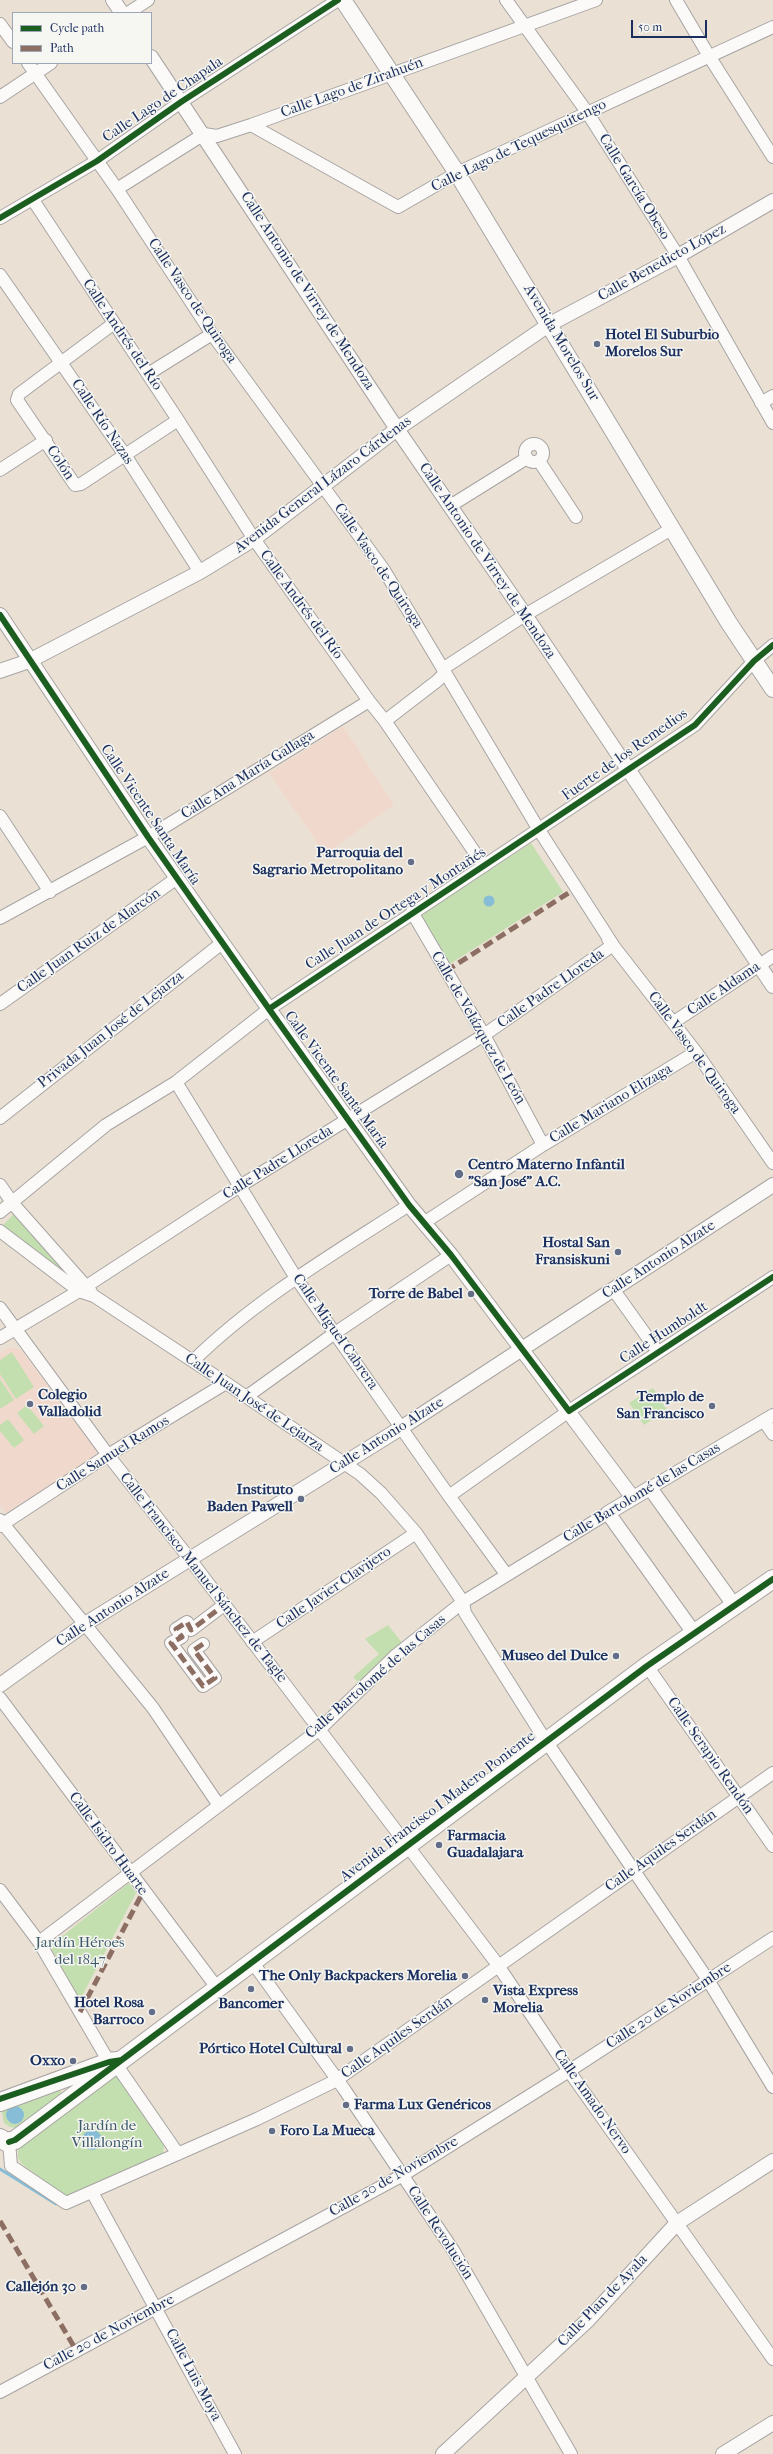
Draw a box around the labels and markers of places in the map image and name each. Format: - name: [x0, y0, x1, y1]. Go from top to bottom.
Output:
- place label: Hotel El Suburbio Morelos Sur: [605, 326, 719, 361]
- marker: Hotel El Suburbio Morelos Sur: [592, 339, 602, 349]
- place label: Parroquia del Sagrario Metropolitano: [253, 844, 403, 879]
- marker: Parroquia del Sagrario Metropolitano: [406, 857, 416, 867]
- place label: Centro Materno Infantil "San José" A.C.: [468, 1156, 625, 1191]
- marker: Centro Materno Infantil "San José" A.C.: [453, 1168, 465, 1180]
- place label: Hostal San Fransiskuni: [535, 1234, 610, 1269]
- marker: Hostal San Fransiskuni: [613, 1247, 623, 1257]
- place label: Torre de Babel: [369, 1285, 463, 1303]
- marker: Torre de Babel: [466, 1289, 476, 1299]
- place label: Colegio Valladolid: [38, 1386, 101, 1421]
- place label: Templo de San Francisco: [617, 1388, 704, 1423]
- marker: Colegio Valladolid: [25, 1399, 35, 1409]
- marker: Templo de San Francisco: [707, 1401, 717, 1411]
- place label: Instituto Baden Pawell: [207, 1481, 293, 1516]
- marker: Instituto Baden Pawell: [296, 1494, 306, 1504]
- place label: Museo del Dulce: [501, 1647, 608, 1665]
- marker: Museo del Dulce: [611, 1651, 621, 1661]
- place label: Farmacia Guadalajara: [447, 1827, 523, 1862]
- marker: Farmacia Guadalajara: [434, 1840, 444, 1850]
- place label: The Only Backpackers Morelia: [259, 1967, 457, 1985]
- marker: The Only Backpackers Morelia: [460, 1971, 470, 1981]
- place label: Vista Express Morelia: [493, 1982, 578, 2017]
- marker: Bancomer: [246, 1984, 256, 1994]
- place label: Hotel Rosa Barroco: [74, 1994, 144, 2029]
- place label: Bancomer: [218, 1995, 284, 2013]
- marker: Vista Express Morelia: [480, 1995, 490, 2005]
- marker: Hotel Rosa Barroco: [147, 2007, 157, 2017]
- place label: Pórtico Hotel Cultural: [199, 2040, 342, 2058]
- marker: Pórtico Hotel Cultural: [345, 2044, 355, 2054]
- place label: Oxxo: [30, 2052, 65, 2070]
- marker: Oxxo: [68, 2056, 78, 2066]
- place label: Farma Lux Genéricos: [354, 2096, 491, 2114]
- marker: Farma Lux Genéricos: [341, 2100, 351, 2110]
- place label: Foro La Mueca: [280, 2122, 375, 2140]
- marker: Foro La Mueca: [267, 2126, 277, 2136]
- place label: Callejón 30: [6, 2278, 76, 2296]
- marker: Callejón 30: [79, 2282, 89, 2292]

